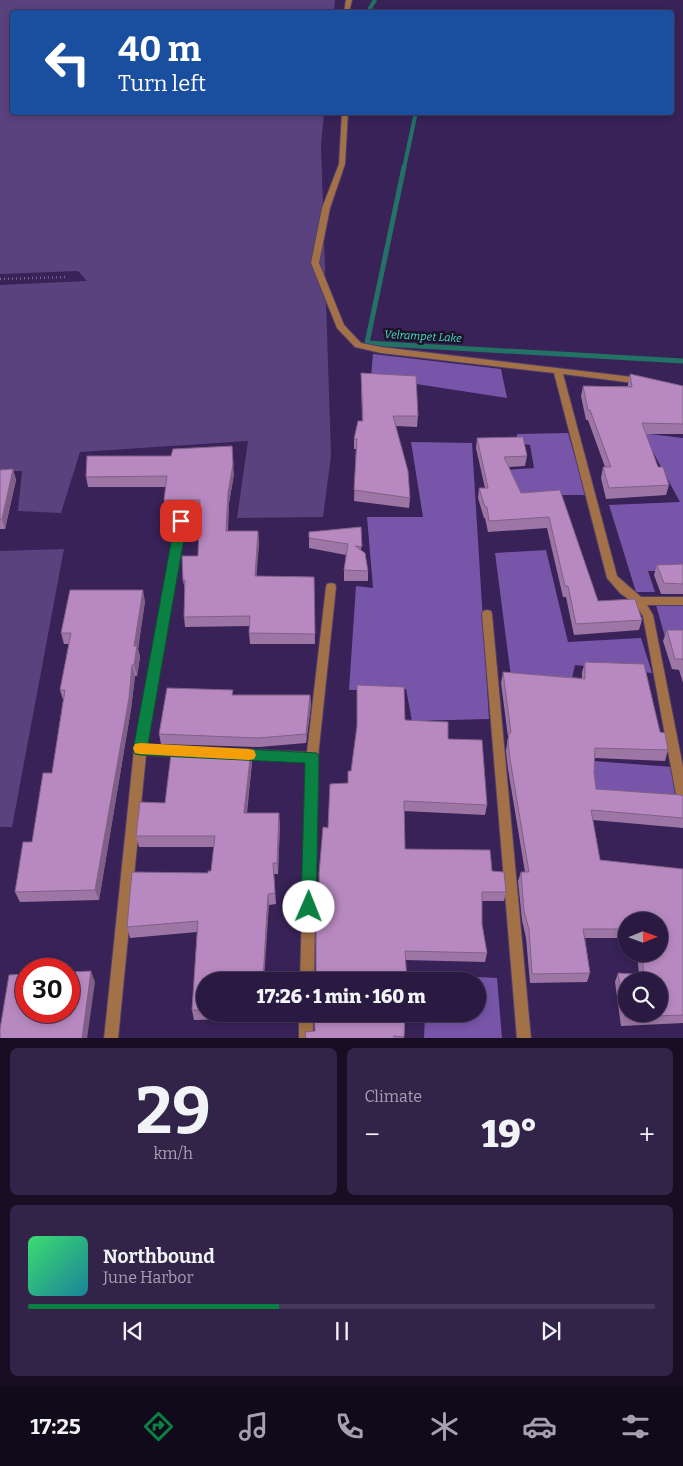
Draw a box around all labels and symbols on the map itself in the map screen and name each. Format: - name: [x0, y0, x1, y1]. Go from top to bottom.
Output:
- water label: Velrampet Lake: [384, 328, 462, 345]
- pin: [160, 500, 202, 542]
- position arrow: [282, 880, 334, 932]
- north arrow: [618, 912, 668, 962]
- speed limit sign: 30: [15, 958, 80, 1023]

